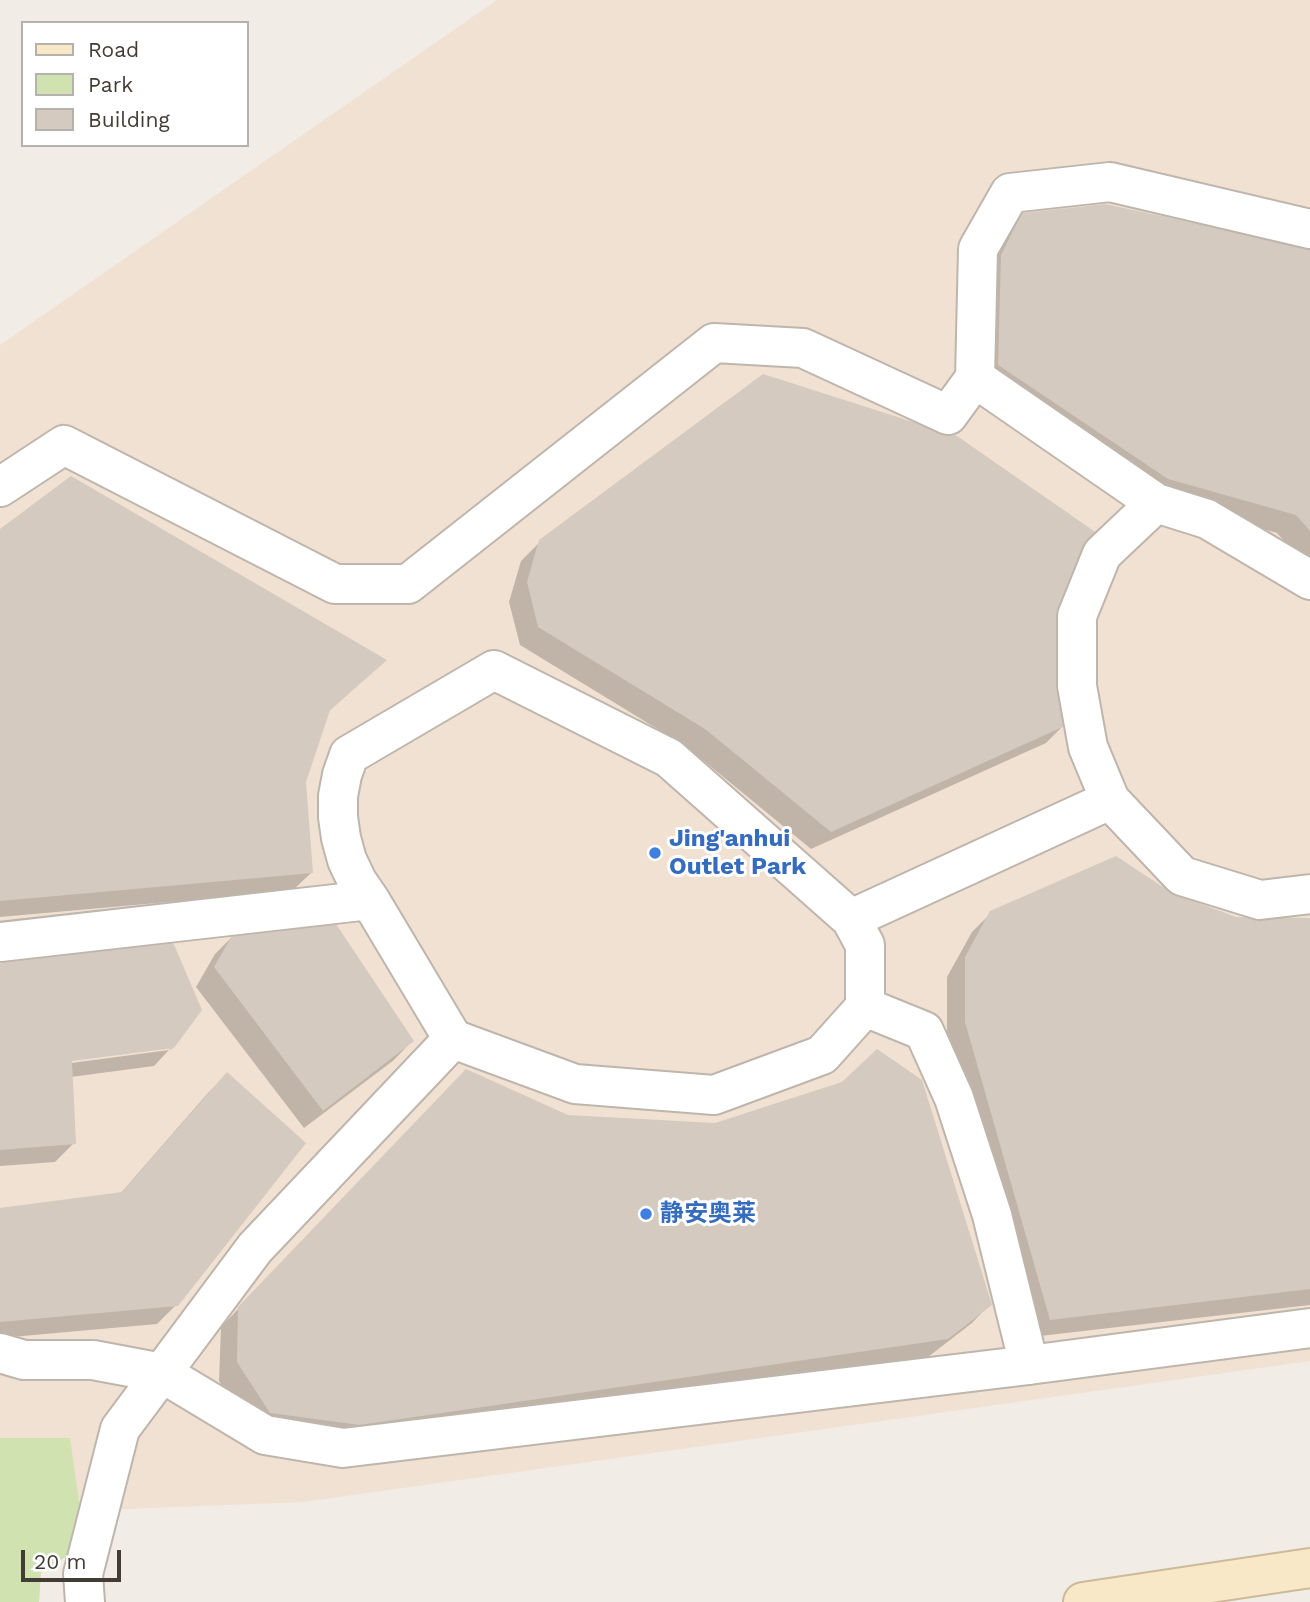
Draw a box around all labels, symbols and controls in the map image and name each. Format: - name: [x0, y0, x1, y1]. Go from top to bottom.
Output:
- legend: [21, 21, 248, 147]
- text: Road: [88, 37, 139, 62]
- text: Park: [88, 72, 133, 97]
- text: Building: [88, 107, 170, 132]
- place label: Jing'anhui Outlet Park: [669, 825, 806, 881]
- marker: Jing'anhui Outlet Park: [647, 845, 663, 861]
- place label: 静安奥莱: [660, 1200, 756, 1228]
- marker: 静安奥莱: [638, 1206, 654, 1222]
- scale bar: [24, 1536, 124, 1580]
- text: 20 m: [34, 1549, 86, 1574]

